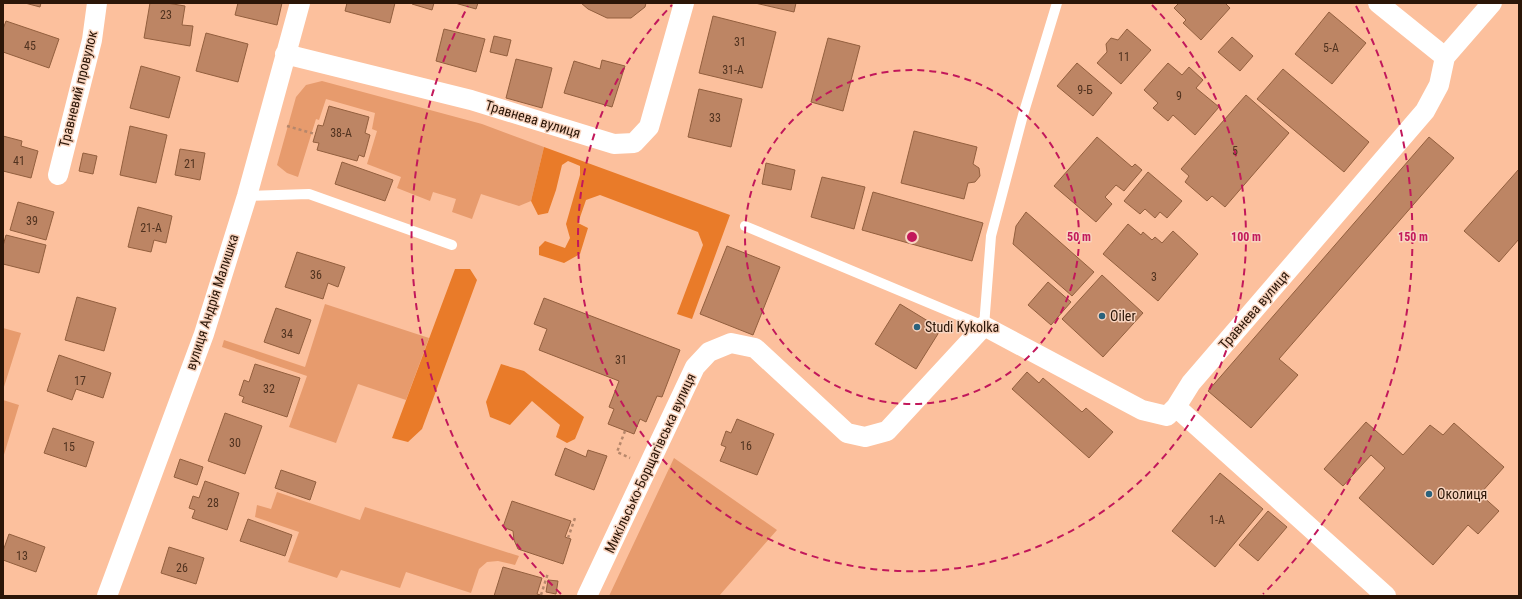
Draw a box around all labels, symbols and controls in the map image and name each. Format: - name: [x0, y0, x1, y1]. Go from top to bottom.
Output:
- house number: 23: [160, 8, 172, 22]
- street label: Травневий провулок: [56, 29, 100, 149]
- house number: 31: [734, 35, 746, 49]
- house number: 45: [24, 39, 36, 53]
- house number: 5-А: [1323, 41, 1339, 55]
- house number: 11: [1118, 50, 1130, 64]
- house number: 31-А: [722, 63, 744, 77]
- house number: 9-Б: [1077, 83, 1093, 97]
- house number: 9: [1176, 89, 1182, 103]
- street label: Травнева вулиця: [483, 97, 583, 141]
- house number: 33: [709, 111, 721, 125]
- house number: 38-А: [330, 126, 352, 140]
- house number: 5: [1232, 144, 1238, 158]
- house number: 41: [13, 154, 25, 168]
- house number: 21: [184, 157, 196, 171]
- house number: 39: [26, 214, 38, 228]
- house number: 21-А: [140, 221, 162, 235]
- centre of rings: [905, 230, 919, 244]
- text: 50 m: [1067, 230, 1091, 244]
- text: 100 m: [1231, 230, 1261, 244]
- text: 150 m: [1398, 230, 1428, 244]
- street label: вулиця Андрія Малишка: [182, 232, 242, 372]
- street label: Травнева вулиця: [1216, 267, 1292, 353]
- house number: 36: [310, 268, 322, 282]
- house number: 3: [1151, 270, 1157, 284]
- place label: Oiler: [1110, 308, 1136, 324]
- marker: Oiler: [1097, 311, 1107, 321]
- place label: Studi Kykolka: [925, 319, 999, 335]
- marker: Studi Kykolka: [912, 322, 922, 332]
- house number: 34: [281, 327, 293, 341]
- house number: 31: [615, 353, 627, 367]
- street label: Микільсько-Борщагівська вулиця: [601, 371, 699, 555]
- house number: 17: [74, 374, 86, 388]
- house number: 32: [263, 382, 275, 396]
- house number: 30: [229, 436, 241, 450]
- house number: 16: [740, 439, 752, 453]
- house number: 15: [63, 440, 75, 454]
- place label: Околиця: [1437, 486, 1487, 502]
- marker: Околиця: [1424, 489, 1434, 499]
- house number: 28: [207, 496, 219, 510]
- house number: 1-А: [1209, 513, 1225, 527]
- house number: 13: [16, 549, 28, 563]
- house number: 26: [176, 561, 188, 575]

